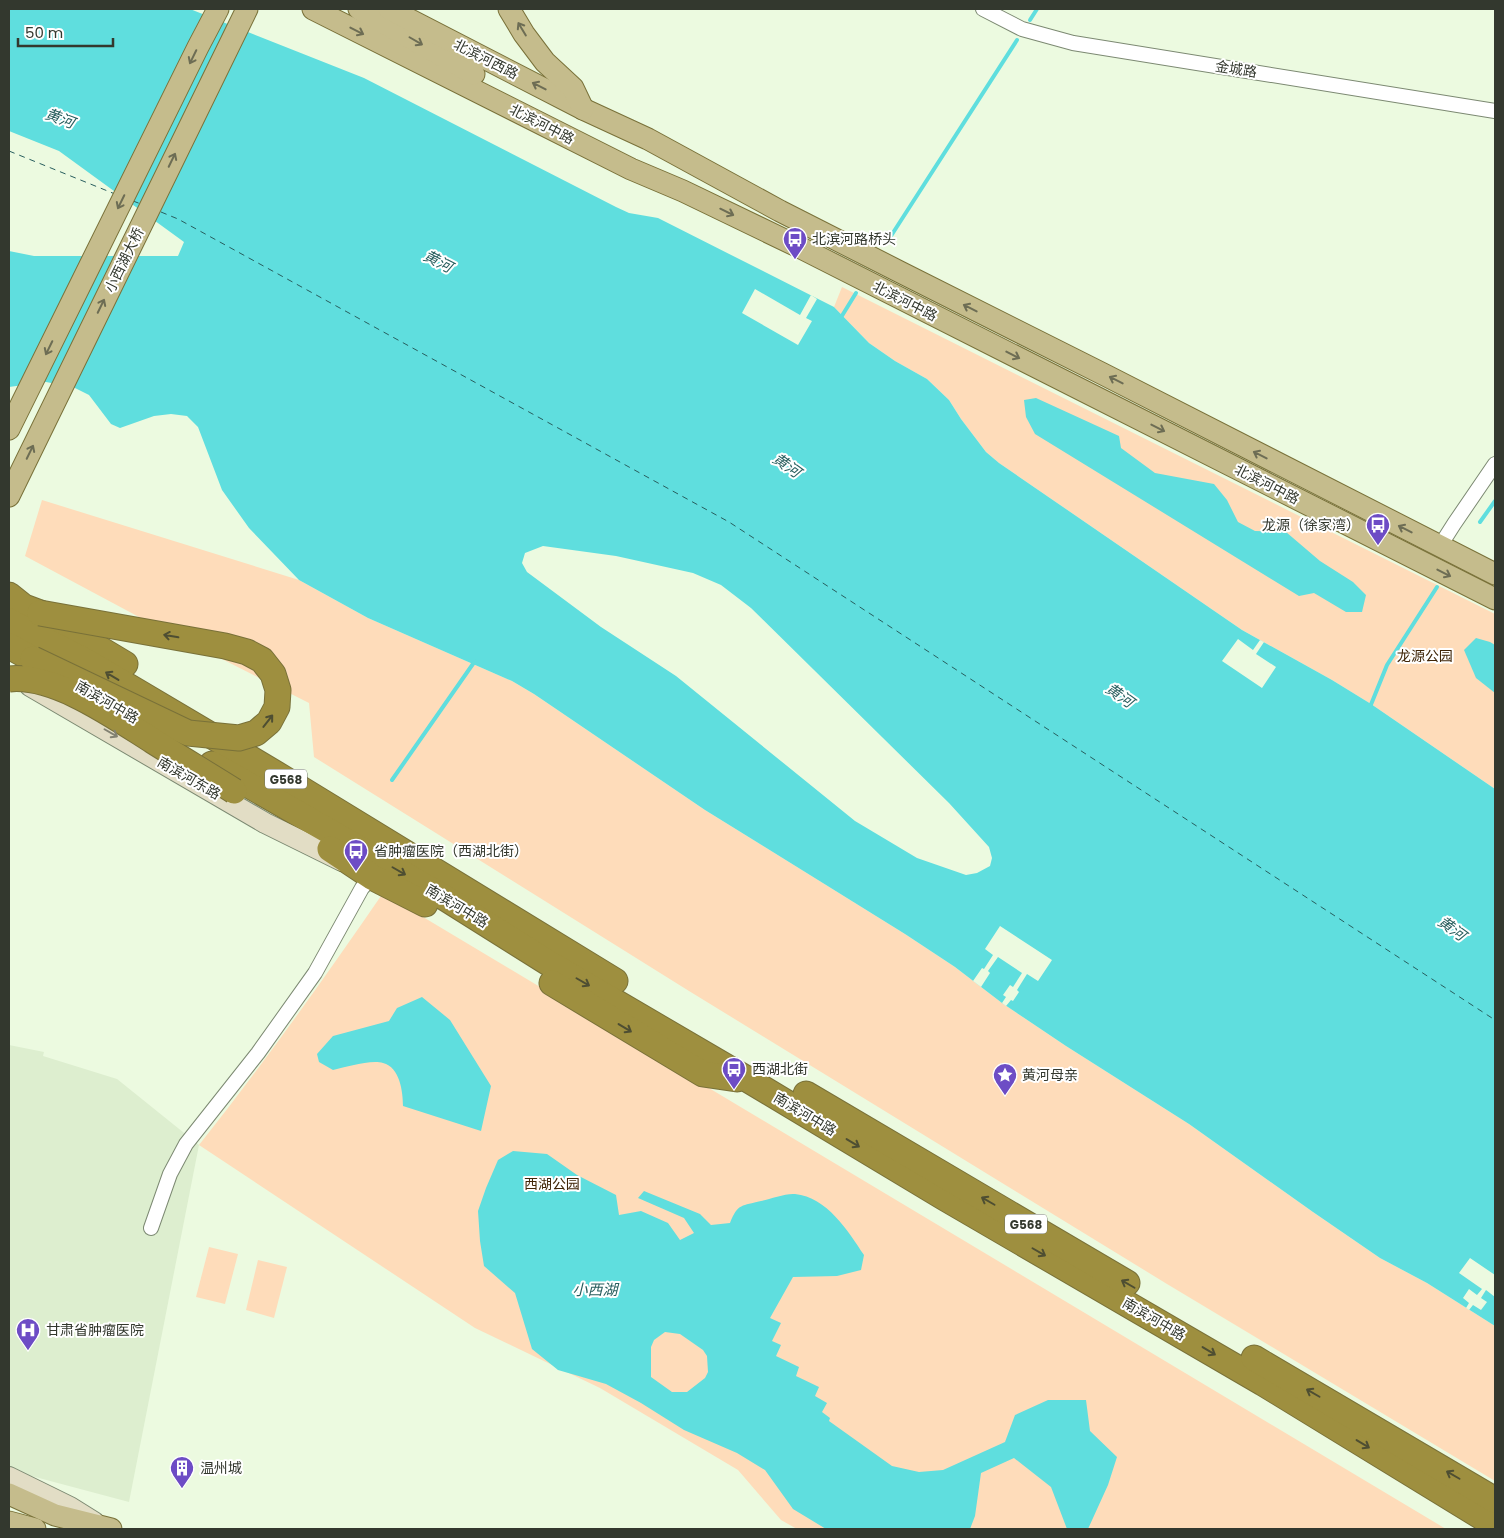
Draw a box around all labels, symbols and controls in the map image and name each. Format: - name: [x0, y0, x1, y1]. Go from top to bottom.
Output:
- scale bar: [18, 15, 112, 47]
- text: 50 m: [25, 22, 63, 43]
- one-way arrow: [516, 23, 526, 37]
- one-way arrow: [349, 26, 364, 36]
- street label: 北滨河西路: [450, 34, 522, 84]
- one-way arrow: [409, 37, 423, 47]
- one-way arrow: [188, 49, 197, 64]
- street label: 金城路: [1214, 56, 1258, 82]
- one-way arrow: [532, 81, 547, 91]
- street label: 北滨河中路: [506, 99, 578, 149]
- water label: 黄河: [42, 103, 80, 134]
- one-way arrow: [168, 153, 178, 168]
- one-way arrow: [116, 194, 125, 209]
- one-way arrow: [719, 208, 734, 217]
- street label: 小西湖大桥: [100, 224, 148, 296]
- bus stop icon: 北滨河路桥头: [782, 226, 808, 260]
- place label: 北滨河路桥头: [812, 229, 896, 249]
- water label: 黄河: [420, 245, 459, 279]
- street label: 北滨河中路: [869, 276, 941, 326]
- one-way arrow: [97, 299, 106, 314]
- one-way arrow: [963, 303, 978, 312]
- one-way arrow: [44, 340, 53, 355]
- one-way arrow: [1005, 351, 1020, 360]
- one-way arrow: [1108, 375, 1123, 385]
- one-way arrow: [1150, 424, 1165, 434]
- one-way arrow: [26, 445, 35, 460]
- water label: 黄河: [769, 448, 808, 484]
- one-way arrow: [1253, 450, 1268, 459]
- street label: 北滨河中路: [1231, 459, 1303, 509]
- bus stop icon: 龙源（徐家湾）: [1365, 512, 1391, 546]
- place label: 龙源（徐家湾）: [1262, 515, 1360, 535]
- one-way arrow: [1398, 524, 1413, 533]
- one-way arrow: [1436, 568, 1451, 578]
- one-way arrow: [164, 631, 180, 641]
- park label: 龙源公园: [1397, 646, 1453, 666]
- one-way arrow: [105, 671, 119, 681]
- street label: 南滨河中路: [72, 676, 142, 728]
- water label: 黄河: [1102, 678, 1141, 714]
- one-way arrow: [262, 714, 273, 727]
- one-way arrow: [104, 728, 118, 738]
- street label: 南滨河东路: [154, 752, 224, 804]
- road number: G568: [265, 770, 307, 789]
- bus stop icon: 省肿瘤医院（西湖北街）: [343, 838, 369, 872]
- place label: 省肿瘤医院（西湖北街）: [374, 841, 528, 861]
- one-way arrow: [392, 867, 406, 877]
- street label: 南滨河中路: [422, 879, 492, 933]
- water label: 黄河: [1434, 911, 1473, 947]
- one-way arrow: [576, 978, 590, 988]
- one-way arrow: [617, 1023, 631, 1033]
- bus stop icon: 西湖北街: [721, 1056, 747, 1090]
- place label: 西湖北街: [752, 1059, 808, 1079]
- place icon: 黄河母亲: [992, 1062, 1018, 1096]
- place label: 黄河母亲: [1022, 1065, 1078, 1085]
- street label: 南滨河中路: [770, 1087, 840, 1141]
- one-way arrow: [846, 1138, 860, 1148]
- park label: 西湖公园: [524, 1174, 580, 1194]
- one-way arrow: [981, 1196, 995, 1206]
- road number: G568: [1005, 1214, 1047, 1234]
- one-way arrow: [1031, 1247, 1046, 1257]
- one-way arrow: [1121, 1278, 1135, 1288]
- water label: 小西湖: [572, 1279, 619, 1300]
- street label: 南滨河中路: [1119, 1293, 1189, 1345]
- hospital icon: 甘肃省肿瘤医院: [15, 1317, 41, 1351]
- place label: 甘肃省肿瘤医院: [46, 1320, 144, 1340]
- one-way arrow: [1202, 1347, 1216, 1357]
- one-way arrow: [1307, 1387, 1321, 1397]
- one-way arrow: [1356, 1440, 1370, 1450]
- building icon: 温州城: [169, 1455, 195, 1489]
- place label: 温州城: [200, 1458, 242, 1478]
- one-way arrow: [1447, 1469, 1461, 1479]

